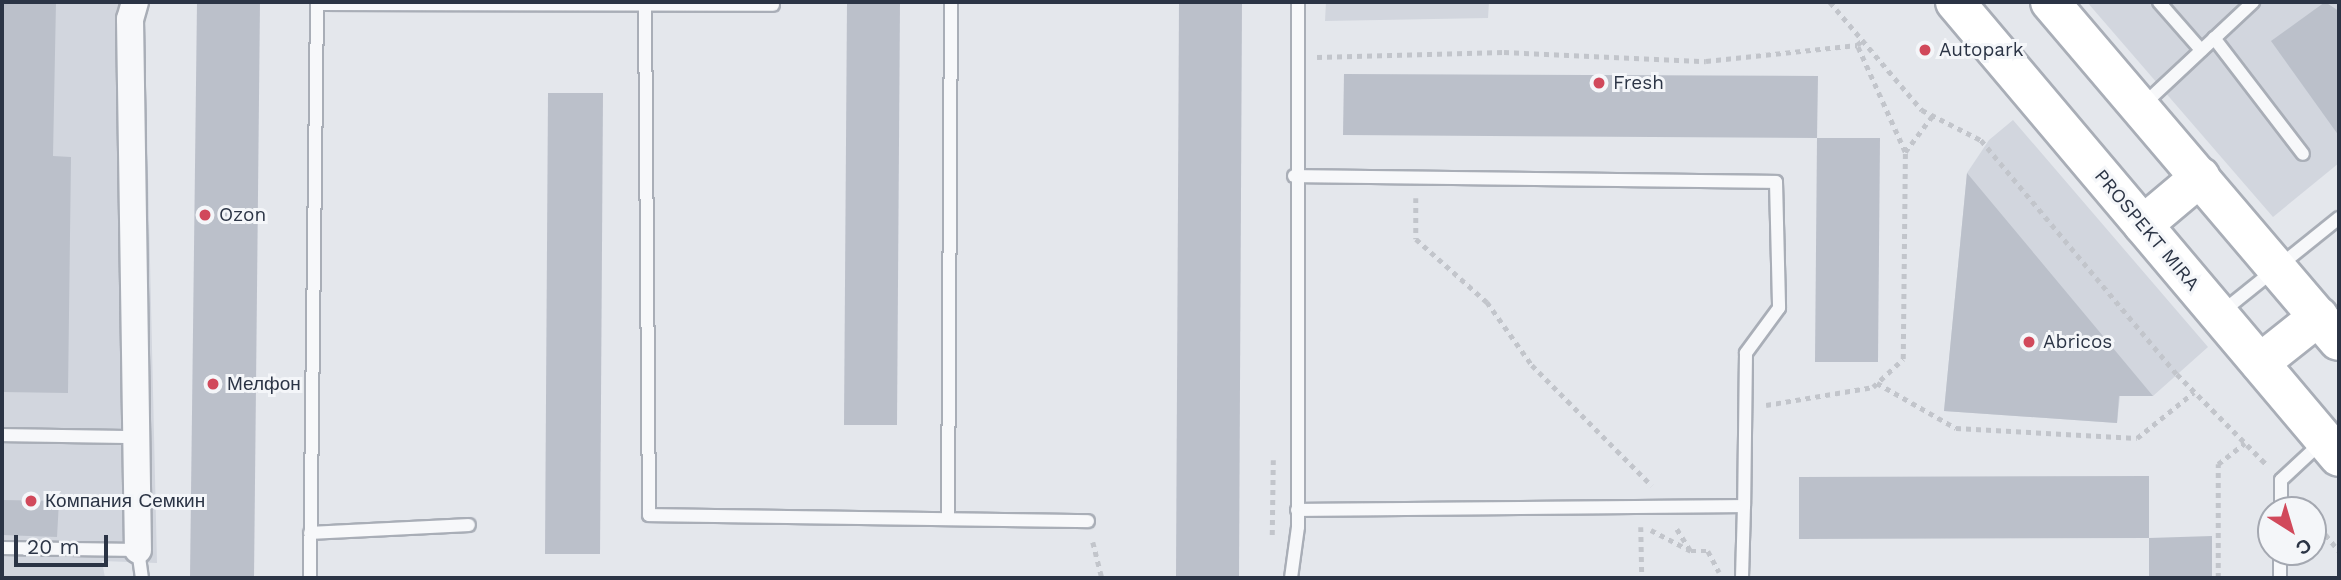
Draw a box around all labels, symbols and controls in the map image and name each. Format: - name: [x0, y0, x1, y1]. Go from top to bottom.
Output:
- place label: Autopark: [1939, 39, 2024, 61]
- marker: Autopark: [1917, 42, 1933, 58]
- place label: Fresh: [1613, 72, 1664, 94]
- marker: Fresh: [1591, 75, 1607, 91]
- street label: PROSPEKT MIRA: [2090, 165, 2204, 295]
- place label: Ozon: [219, 204, 266, 226]
- marker: Ozon: [197, 207, 213, 223]
- place label: Abricos: [2043, 331, 2112, 353]
- marker: Abricos: [2021, 334, 2037, 350]
- place label: Мелфон: [227, 373, 301, 395]
- marker: Мелфон: [205, 376, 221, 392]
- place label: Компания Семкин: [45, 490, 205, 512]
- marker: Компания Семкин: [23, 493, 39, 509]
- north arrow: [2257, 496, 2327, 566]
- scale bar: [18, 520, 112, 564]
- text: С: [2291, 533, 2316, 560]
- text: 20 m: [27, 534, 79, 559]

